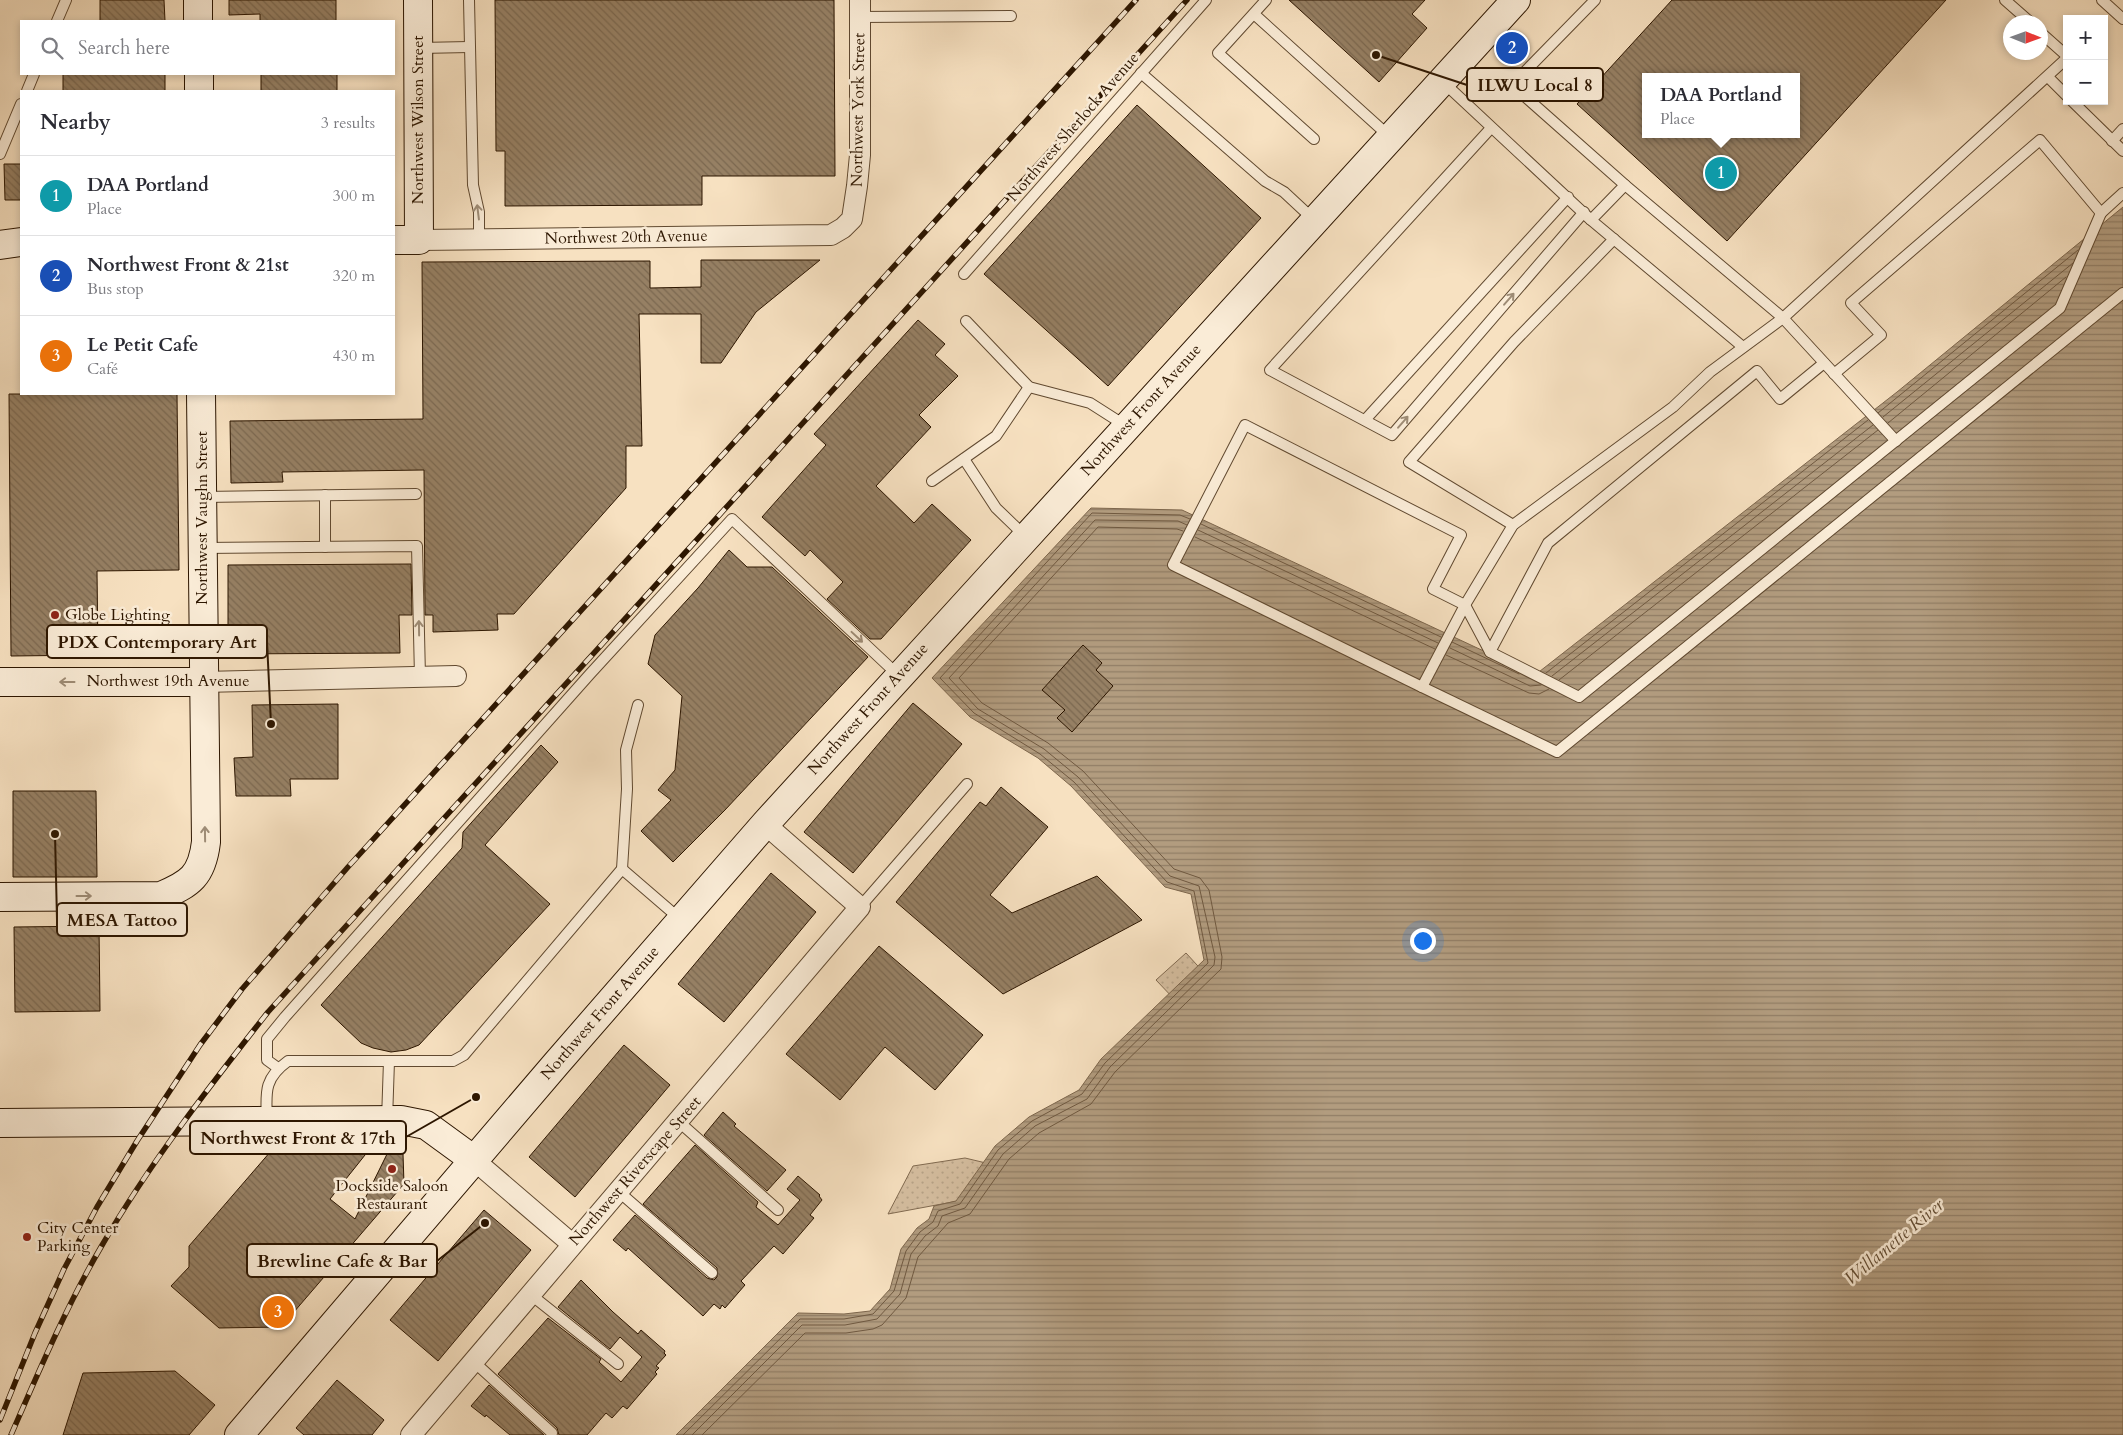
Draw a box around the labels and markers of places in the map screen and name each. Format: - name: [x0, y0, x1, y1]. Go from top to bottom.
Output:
- pin: 2: [1496, 29, 1528, 67]
- callout: ILWU Local 8: [1467, 68, 1603, 101]
- pin: 1: [1705, 154, 1737, 192]
- place label: Globe Lighting: [65, 604, 170, 626]
- marker: Globe Lighting: [49, 609, 61, 621]
- callout: PDX Contemporary Art: [47, 625, 267, 658]
- callout: MESA Tattoo: [57, 903, 187, 936]
- callout: Northwest Front & 17th: [190, 1121, 406, 1154]
- marker: Dockside Saloon Restaurant: [386, 1163, 398, 1175]
- place label: Dockside Saloon Restaurant: [336, 1175, 448, 1215]
- place label: City Center Parking: [37, 1217, 118, 1257]
- marker: City Center Parking: [21, 1231, 33, 1243]
- callout: Brewline Cafe & Bar: [247, 1244, 437, 1277]
- pin: 3: [262, 1293, 294, 1331]

